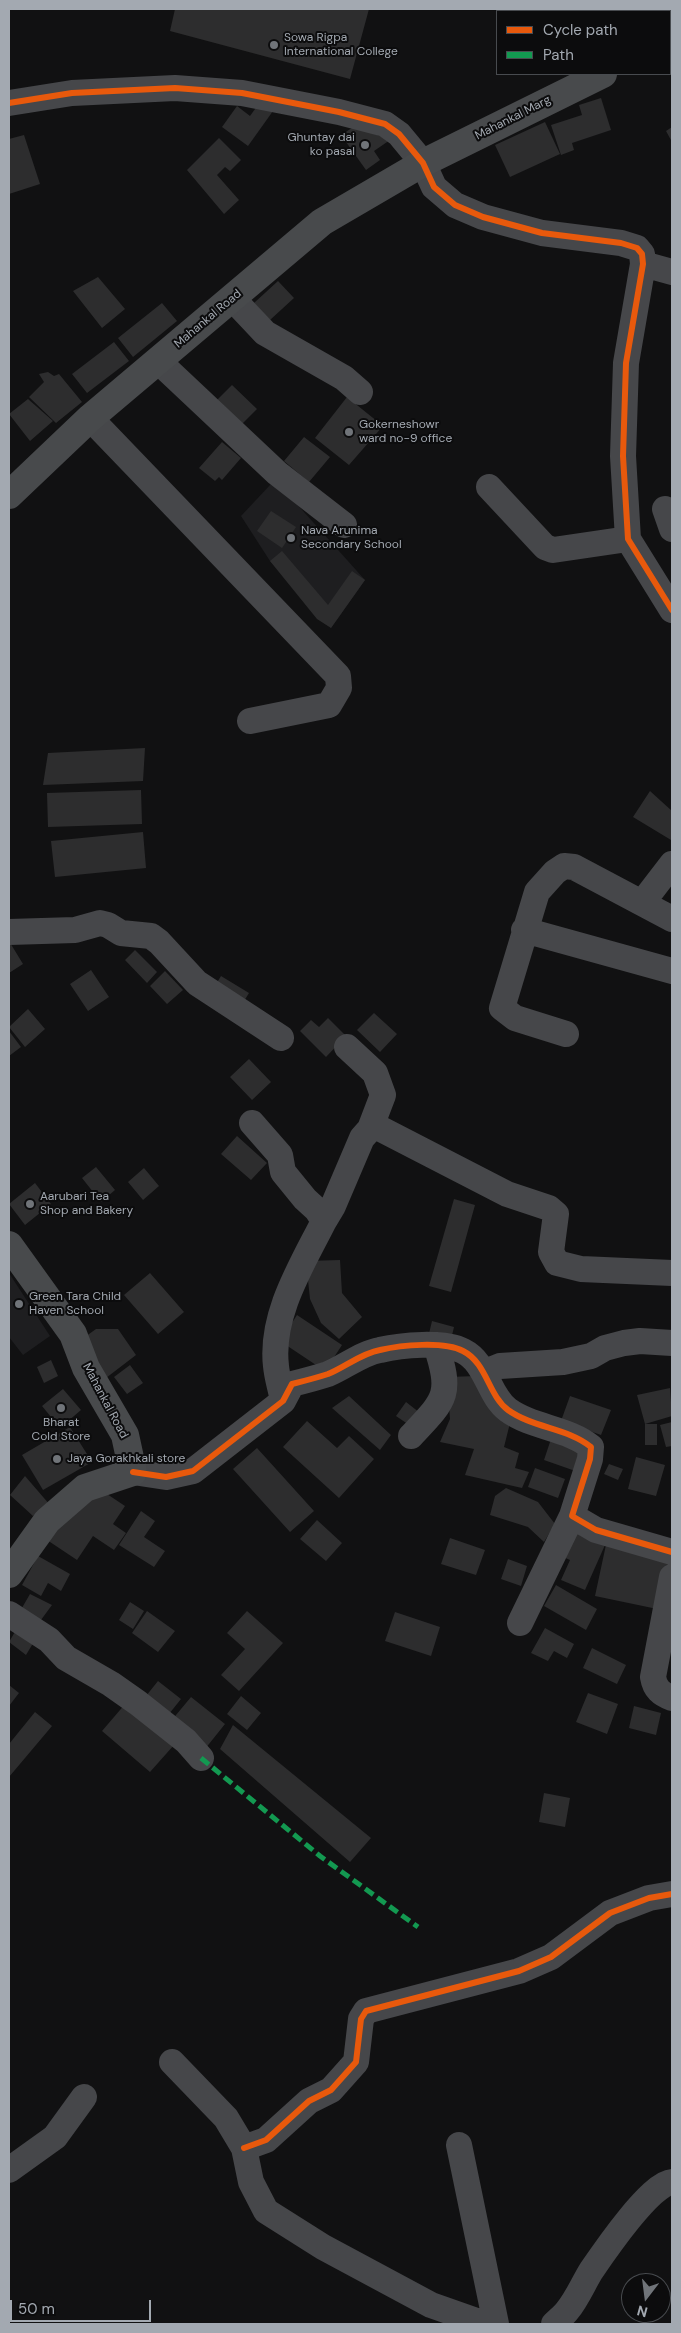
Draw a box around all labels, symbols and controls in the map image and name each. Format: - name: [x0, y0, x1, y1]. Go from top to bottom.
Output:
- legend: [496, 10, 671, 75]
- text: Cycle path: [543, 20, 618, 40]
- place label: Sowa Rigpa International College: [284, 31, 398, 59]
- marker: Sowa Rigpa International College: [268, 39, 280, 51]
- text: Path: [543, 45, 574, 65]
- street label: Mahankal Marg: [473, 93, 553, 143]
- place label: Ghuntay dai ko pasal: [287, 131, 355, 159]
- marker: Ghuntay dai ko pasal: [359, 139, 371, 151]
- street label: Mahankal Road: [171, 287, 245, 351]
- place label: Gokerneshowr ward no-9 office: [359, 418, 452, 446]
- marker: Gokerneshowr ward no-9 office: [343, 426, 355, 438]
- place label: Nava Arunima Secondary School: [301, 524, 402, 552]
- marker: Nava Arunima Secondary School: [285, 532, 297, 544]
- place label: Aarubari Tea Shop and Bakery: [40, 1190, 133, 1218]
- marker: Aarubari Tea Shop and Bakery: [24, 1198, 36, 1210]
- place label: Green Tara Child Haven School: [29, 1290, 121, 1318]
- marker: Green Tara Child Haven School: [13, 1298, 25, 1310]
- street label: Mahankal Road: [79, 1361, 131, 1441]
- marker: Bharat Cold Store: [55, 1402, 67, 1414]
- place label: Bharat Cold Store: [32, 1416, 90, 1444]
- place label: Jaya Gorakhkali store: [67, 1452, 185, 1466]
- marker: Jaya Gorakhkali store: [51, 1453, 63, 1465]
- north arrow: [621, 2273, 671, 2323]
- scale bar: [12, 2290, 154, 2322]
- text: 50 m: [18, 2299, 55, 2319]
- text: N: [635, 2302, 650, 2322]

